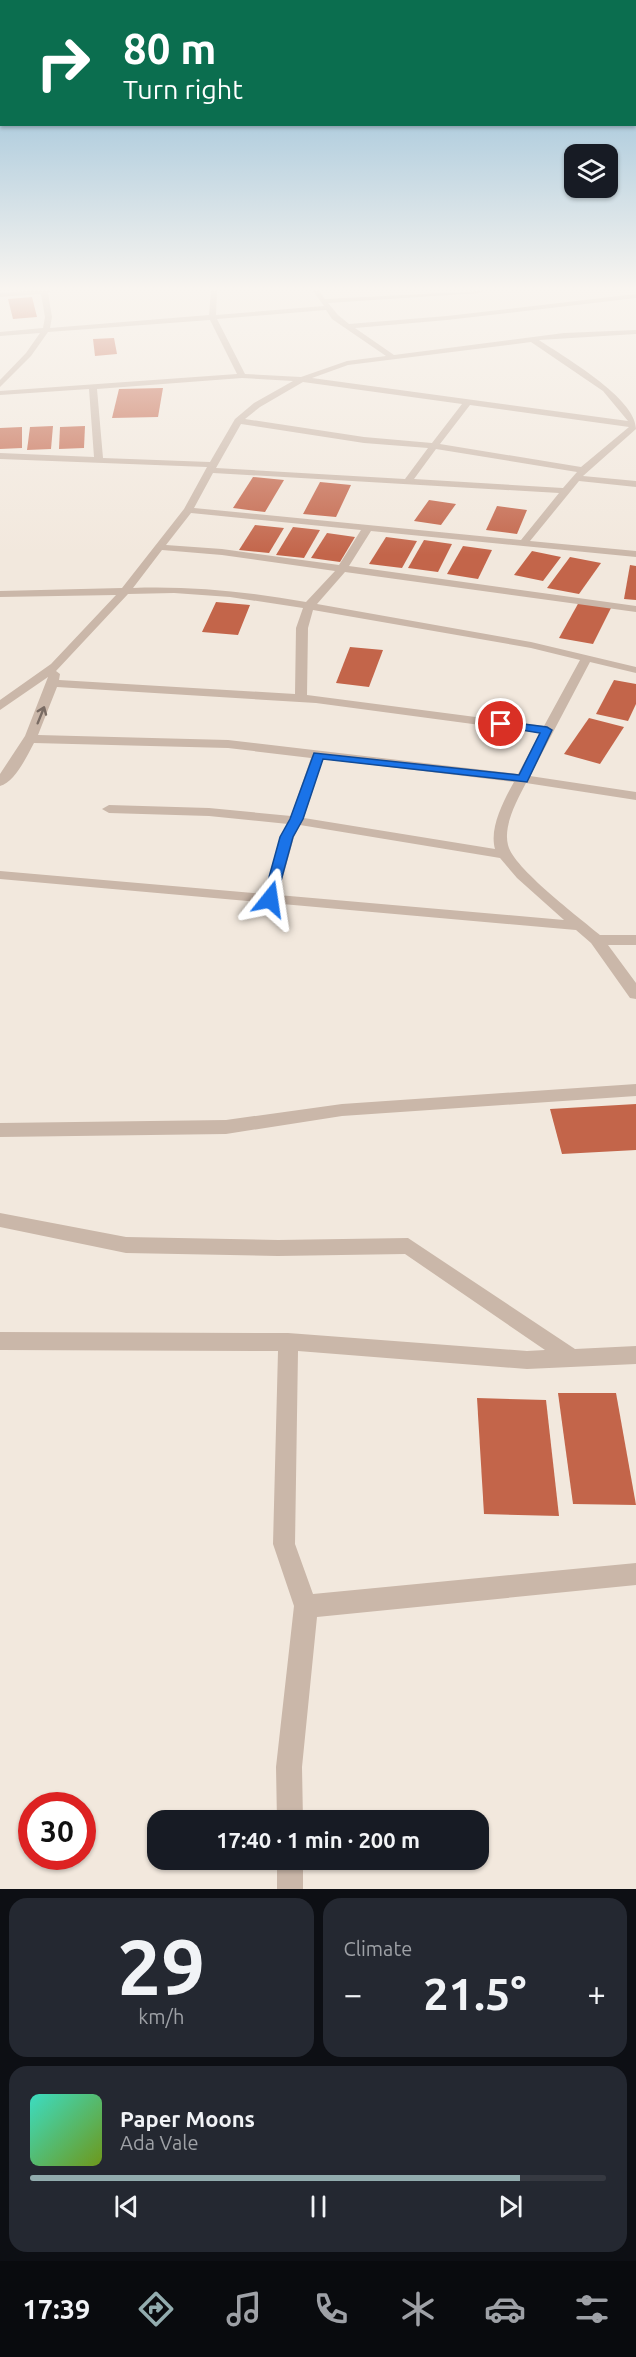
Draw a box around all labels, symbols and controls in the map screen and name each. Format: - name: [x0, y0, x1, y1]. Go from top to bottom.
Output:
- icon: right: [24, 24, 102, 102]
- text: 80 m: [123, 25, 217, 72]
- text: Turn right: [123, 74, 243, 104]
- map controls: [564, 144, 618, 198]
- button: layers: [564, 144, 618, 198]
- pin: [475, 698, 526, 749]
- one-way arrow: [36, 706, 47, 725]
- icon: arrive: [484, 707, 517, 740]
- position arrow: [238, 867, 302, 931]
- speed limit sign: 30: [18, 1792, 96, 1870]
- text: 17:40 · 1 min · 200 m: [216, 1827, 420, 1852]
- text: 29: [117, 1922, 205, 2010]
- text: Climate: [344, 1937, 412, 1960]
- text: 21.5°: [423, 1968, 526, 2019]
- text: −: [344, 1975, 362, 2012]
- text: +: [587, 1975, 606, 2012]
- text: km/h: [138, 2005, 184, 2028]
- text: Paper Moons: [120, 2106, 255, 2131]
- text: Ada Vale: [120, 2131, 198, 2154]
- icon: previous: [110, 2190, 143, 2223]
- icon: pause: [302, 2190, 335, 2223]
- icon: next: [494, 2190, 527, 2223]
- icon: directions: [135, 2288, 177, 2330]
- icon: music: [223, 2288, 265, 2330]
- icon: phone: [310, 2288, 352, 2330]
- icon: climate: [397, 2288, 439, 2330]
- icon: car: [484, 2288, 526, 2330]
- icon: filters: [571, 2288, 613, 2330]
- text: 17:39: [23, 2294, 90, 2324]

